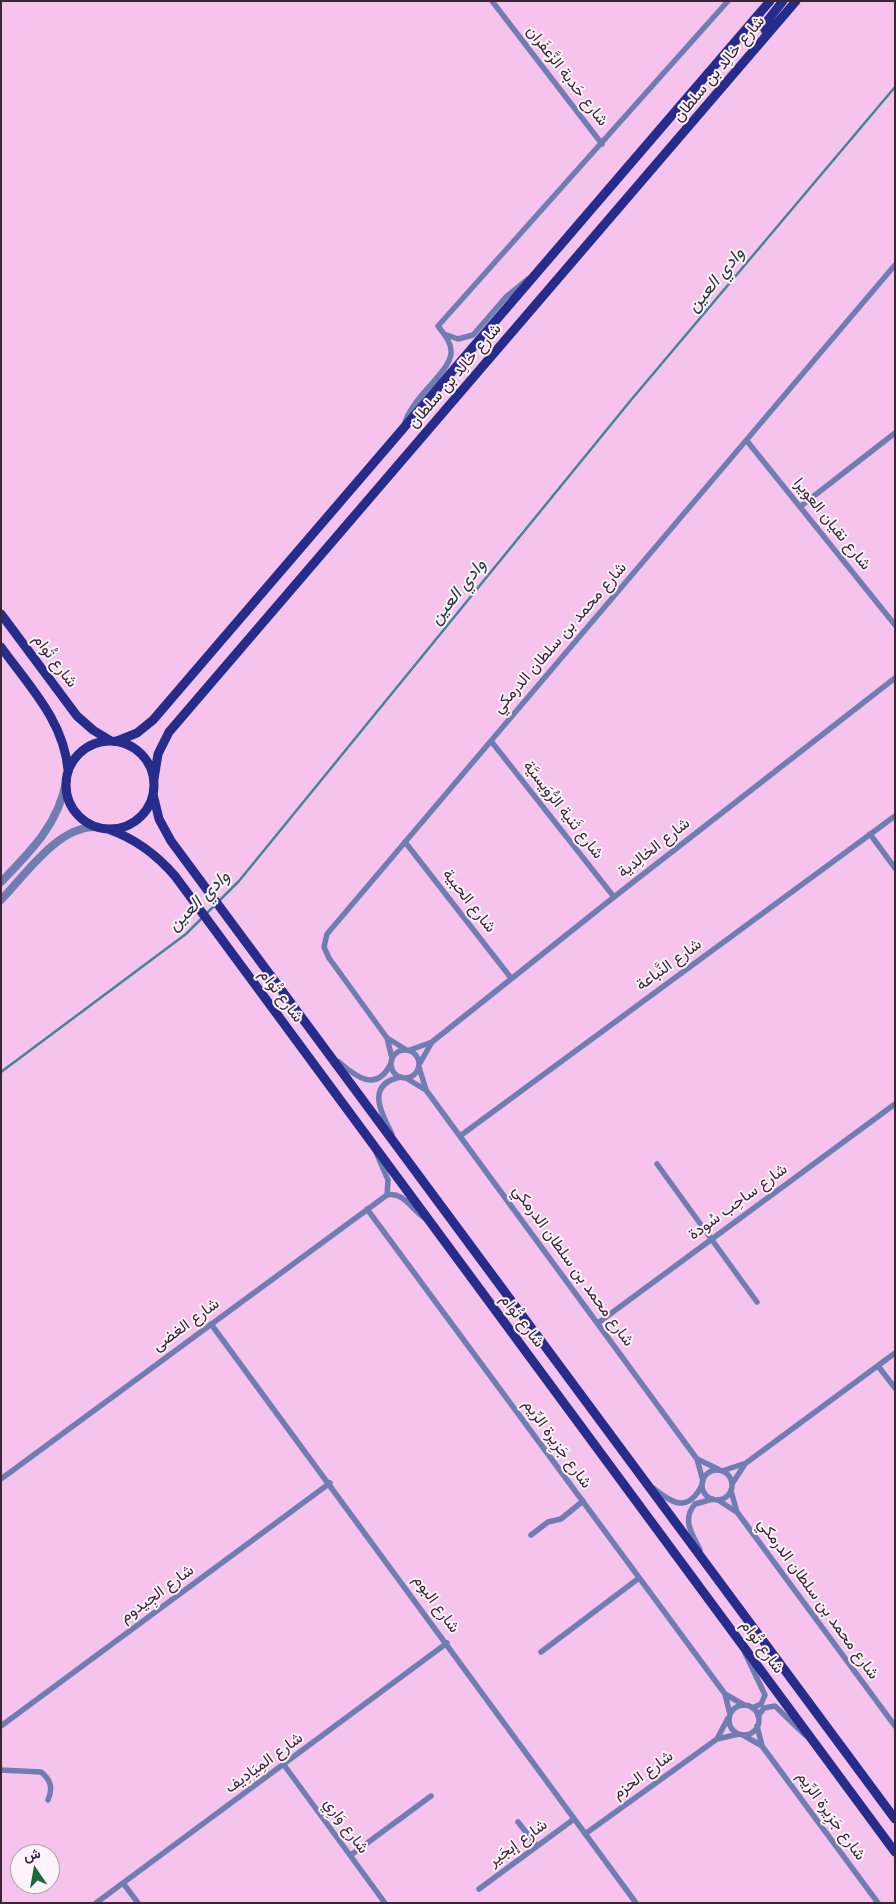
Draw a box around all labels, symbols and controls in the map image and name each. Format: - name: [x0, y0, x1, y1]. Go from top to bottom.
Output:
- street label: شارع خالِد بن سلطان: [669, 12, 769, 126]
- street label: شارع حَدبة الزَّعفَران: [522, 22, 612, 130]
- water label: وادي العين: [683, 243, 749, 317]
- street label: شارع خالِد بن سلطان: [404, 320, 506, 432]
- street label: شارع نقيان العويرا: [789, 474, 875, 574]
- water label: وادي العين: [425, 555, 491, 629]
- street label: شارع محمد بن سلطان الدرمكي: [489, 558, 631, 718]
- street label: شارع تُوام: [29, 631, 81, 691]
- street label: شارع ثَنية الرُّوَيسيَّة: [519, 757, 607, 863]
- street label: شارع الخالِدية: [614, 814, 694, 882]
- street label: شارع الحبية: [438, 865, 500, 937]
- water label: وادي العين: [163, 866, 235, 936]
- street label: شارع النَّباعة: [632, 935, 706, 995]
- street label: شارع تُوام: [255, 966, 307, 1026]
- street label: شارع ساحِب سُودة: [685, 1160, 791, 1244]
- street label: شارع محمد بن سلطان الدرمكي: [508, 1182, 638, 1350]
- street label: شارع تُوام: [496, 1291, 548, 1351]
- street label: شارع الغضى: [149, 1294, 223, 1356]
- street label: شارع جَزِيرة الرِّيم: [518, 1396, 596, 1492]
- street label: شارع محمد بن سلطان الدرمكي: [753, 1515, 883, 1683]
- street label: شارع الجِيدوم: [116, 1561, 198, 1627]
- street label: شارع البوم: [409, 1571, 463, 1637]
- street label: شارع تُوام: [736, 1616, 788, 1678]
- street label: شارع المِيَادِيف: [221, 1728, 307, 1798]
- street label: شارع الحزم: [609, 1747, 677, 1803]
- street label: شارع جَزِيرة الرِّيم: [792, 1768, 870, 1864]
- street label: شارع وَارِي: [319, 1794, 373, 1858]
- street label: شارع إبجَير: [485, 1815, 551, 1871]
- north arrow: [10, 1844, 60, 1894]
- text: ش: [22, 1845, 42, 1865]

